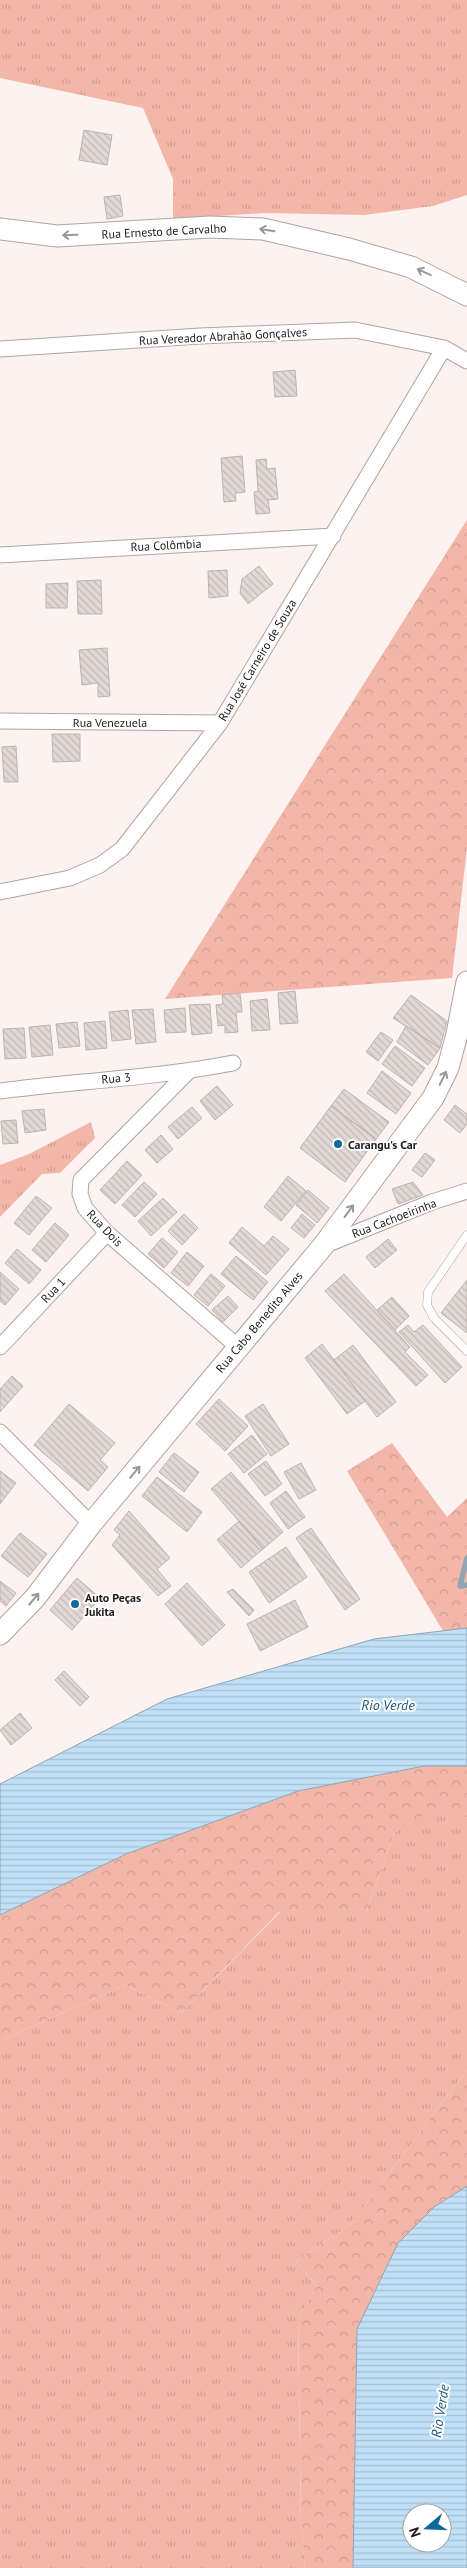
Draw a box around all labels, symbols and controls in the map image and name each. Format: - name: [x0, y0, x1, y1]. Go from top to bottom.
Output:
- street label: Rua Ernesto de Carvalho: [101, 220, 227, 242]
- one-way arrow: [260, 225, 276, 235]
- one-way arrow: [62, 231, 78, 240]
- one-way arrow: [417, 267, 432, 277]
- street label: Rua Vereador Abrahão Gonçalves: [139, 324, 307, 348]
- street label: Rua Colômbia: [130, 536, 202, 554]
- street label: Rua José Carneiro de Souza: [215, 596, 299, 724]
- street label: Rua Venezuela: [73, 715, 147, 730]
- street label: Rua 3: [101, 1069, 131, 1087]
- one-way arrow: [438, 1071, 448, 1086]
- place label: Carangu's Car: [348, 1137, 418, 1152]
- marker: Carangu's Car: [332, 1138, 344, 1150]
- street label: Rua Cachoeirinha: [350, 1195, 438, 1241]
- one-way arrow: [343, 1205, 354, 1218]
- street label: Rua Dois: [84, 1207, 126, 1249]
- street label: Rua Cabo Benedito Alves: [212, 1268, 306, 1376]
- street label: Rua 1: [38, 1274, 68, 1306]
- one-way arrow: [129, 1465, 141, 1478]
- place label: Auto Peças Jukita: [84, 1590, 141, 1619]
- one-way arrow: [28, 1593, 39, 1606]
- marker: Auto Peças Jukita: [69, 1598, 81, 1610]
- water label: Rio Verde: [361, 1696, 415, 1714]
- water label: Rio Verde: [427, 2383, 453, 2439]
- north arrow: [402, 2503, 452, 2553]
- text: N: [405, 2525, 425, 2540]

